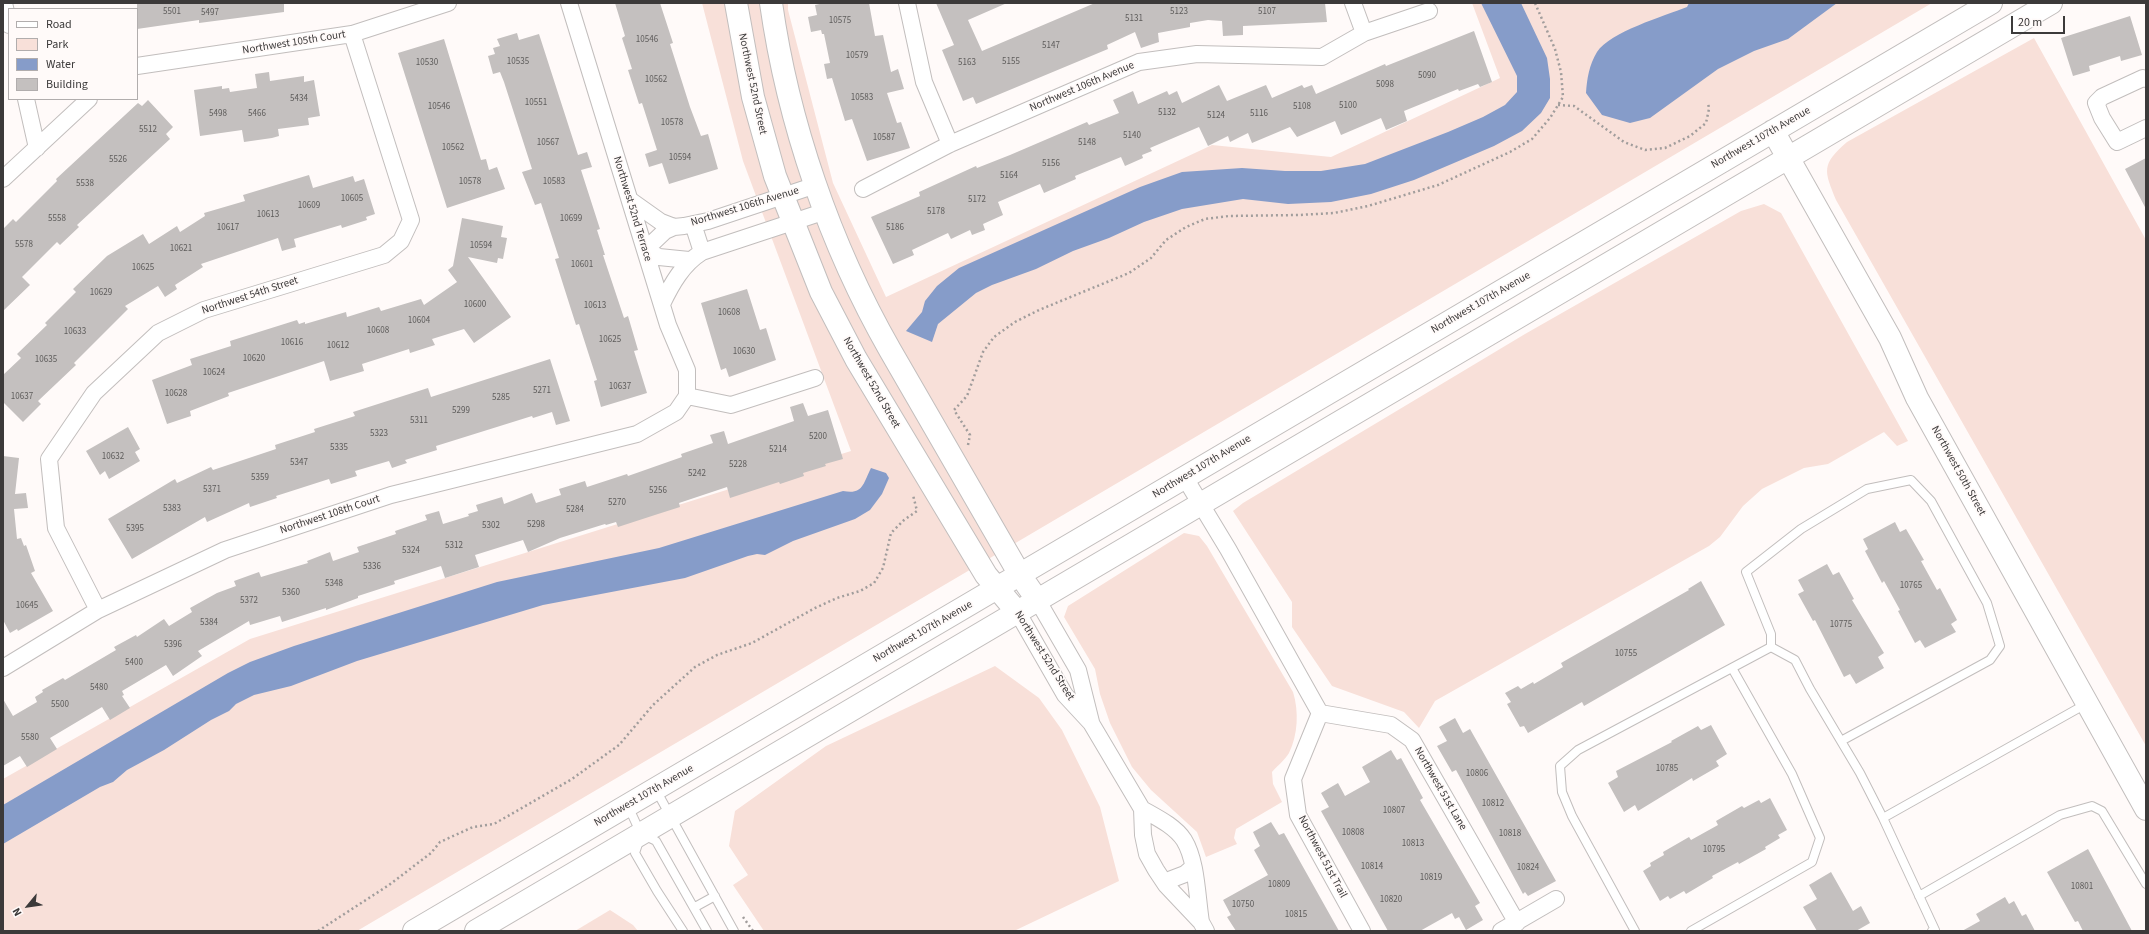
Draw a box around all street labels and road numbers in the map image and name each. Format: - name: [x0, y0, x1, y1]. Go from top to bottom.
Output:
- street label: Northwest 105th Court: [241, 28, 347, 58]
- street label: Northwest 52nd Street: [735, 32, 769, 136]
- street label: Northwest 106th Avenue: [1028, 59, 1136, 115]
- street label: Northwest 107th Avenue: [1709, 104, 1813, 172]
- street label: Northwest 52nd Terrace: [610, 155, 654, 263]
- street label: Northwest 106th Avenue: [689, 184, 801, 230]
- street label: Northwest 107th Avenue: [1429, 269, 1533, 337]
- street label: Northwest 54th Street: [200, 274, 300, 318]
- street label: Northwest 52nd Street: [840, 335, 902, 431]
- street label: Northwest 50th Street: [1928, 424, 1988, 518]
- street label: Northwest 107th Avenue: [1150, 432, 1254, 502]
- street label: Northwest 108th Court: [278, 493, 382, 537]
- street label: Northwest 107th Avenue: [871, 598, 975, 666]
- street label: Northwest 52nd Street: [1011, 609, 1077, 703]
- street label: Northwest 51st Lane: [1411, 745, 1469, 833]
- street label: Northwest 107th Avenue: [592, 762, 696, 830]
- street label: Northwest 51st Trail: [1295, 814, 1349, 900]

